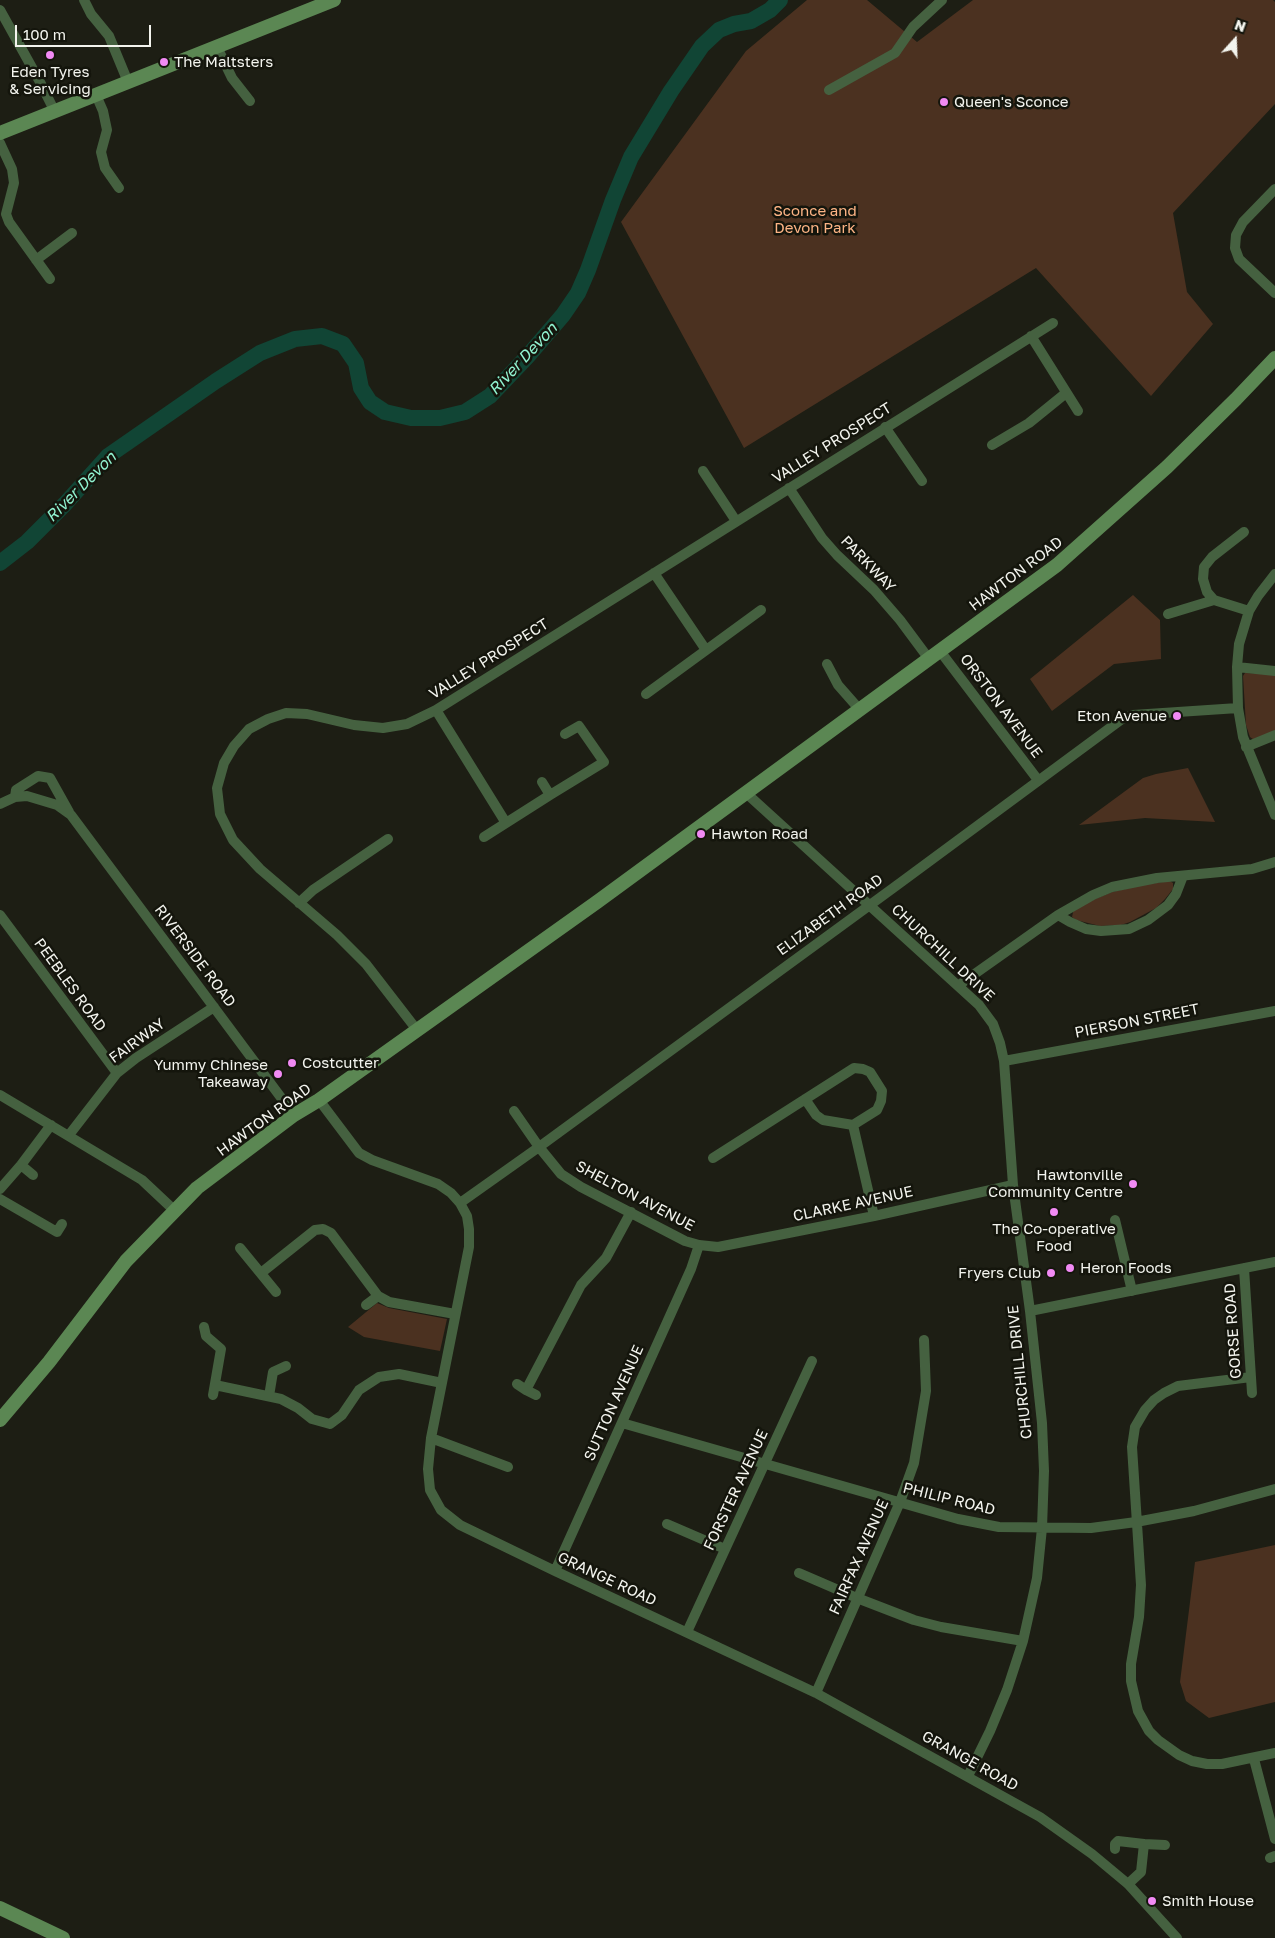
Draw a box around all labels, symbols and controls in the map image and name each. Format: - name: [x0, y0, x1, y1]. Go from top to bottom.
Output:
- scale bar: [18, 15, 154, 47]
- north arrow: [1210, 15, 1260, 65]
- text: N: [1232, 16, 1248, 35]
- text: 100 m: [23, 25, 66, 43]
- marker: Eden Tyres & Servicing: [44, 49, 56, 61]
- place label: The Maltsters: [174, 53, 273, 71]
- marker: The Maltsters: [158, 56, 170, 68]
- place label: Eden Tyres & Servicing: [9, 63, 91, 98]
- place label: Queen's Sconce: [954, 93, 1069, 111]
- marker: Queen's Sconce: [938, 96, 950, 108]
- park label: Sconce and Devon Park: [773, 202, 857, 237]
- water label: River Devon: [485, 319, 561, 399]
- street label: VALLEY PROSPECT: [769, 399, 895, 487]
- water label: River Devon: [42, 448, 120, 526]
- street label: PARKWAY: [837, 532, 899, 596]
- street label: HAWTON ROAD: [966, 533, 1066, 615]
- street label: VALLEY PROSPECT: [426, 615, 552, 703]
- street label: ORSTON AVENUE: [956, 651, 1046, 761]
- place label: Eton Avenue: [1077, 707, 1167, 725]
- marker: Eton Avenue: [1171, 710, 1183, 722]
- place label: Hawton Road: [711, 825, 808, 843]
- marker: Hawton Road: [695, 828, 707, 840]
- street label: ELIZABETH ROAD: [773, 870, 887, 960]
- street label: RIVERSIDE ROAD: [151, 901, 239, 1011]
- street label: CHURCHILL DRIVE: [888, 901, 998, 1005]
- street label: PEEBLES ROAD: [30, 935, 110, 1035]
- street label: PIERSON STREET: [1073, 1000, 1201, 1042]
- street label: FAIRWAY: [106, 1015, 168, 1067]
- place label: Costcutter: [302, 1054, 379, 1072]
- place label: Yummy Chinese Takeaway: [154, 1056, 268, 1091]
- marker: Costcutter: [286, 1057, 298, 1069]
- marker: Yummy Chinese Takeaway: [272, 1068, 284, 1080]
- street label: HAWTON ROAD: [213, 1080, 315, 1160]
- street label: SHELTON AVENUE: [572, 1157, 698, 1235]
- place label: Hawtonville Community Centre: [988, 1166, 1123, 1201]
- marker: Hawtonville Community Centre: [1127, 1178, 1139, 1190]
- street label: CLARKE AVENUE: [791, 1183, 915, 1225]
- marker: The Co-operative Food: [1048, 1206, 1060, 1218]
- place label: The Co-operative Food: [992, 1220, 1116, 1255]
- place label: Heron Foods: [1080, 1259, 1172, 1277]
- marker: Heron Foods: [1064, 1262, 1076, 1274]
- place label: Fryers Club: [958, 1264, 1041, 1282]
- marker: Fryers Club: [1045, 1267, 1057, 1279]
- street label: GORSE ROAD: [1221, 1283, 1245, 1379]
- street label: CHURCHILL DRIVE: [1004, 1304, 1036, 1440]
- street label: SUTTON AVENUE: [580, 1342, 648, 1464]
- street label: FORSTER AVENUE: [700, 1427, 772, 1553]
- street label: PHILIP ROAD: [901, 1479, 997, 1519]
- street label: FAIRFAX AVENUE: [825, 1497, 893, 1617]
- street label: GRANGE ROAD: [555, 1548, 659, 1610]
- street label: GRANGE ROAD: [919, 1727, 1021, 1795]
- place label: Smith House: [1162, 1892, 1254, 1910]
- marker: Smith House: [1146, 1895, 1158, 1907]

